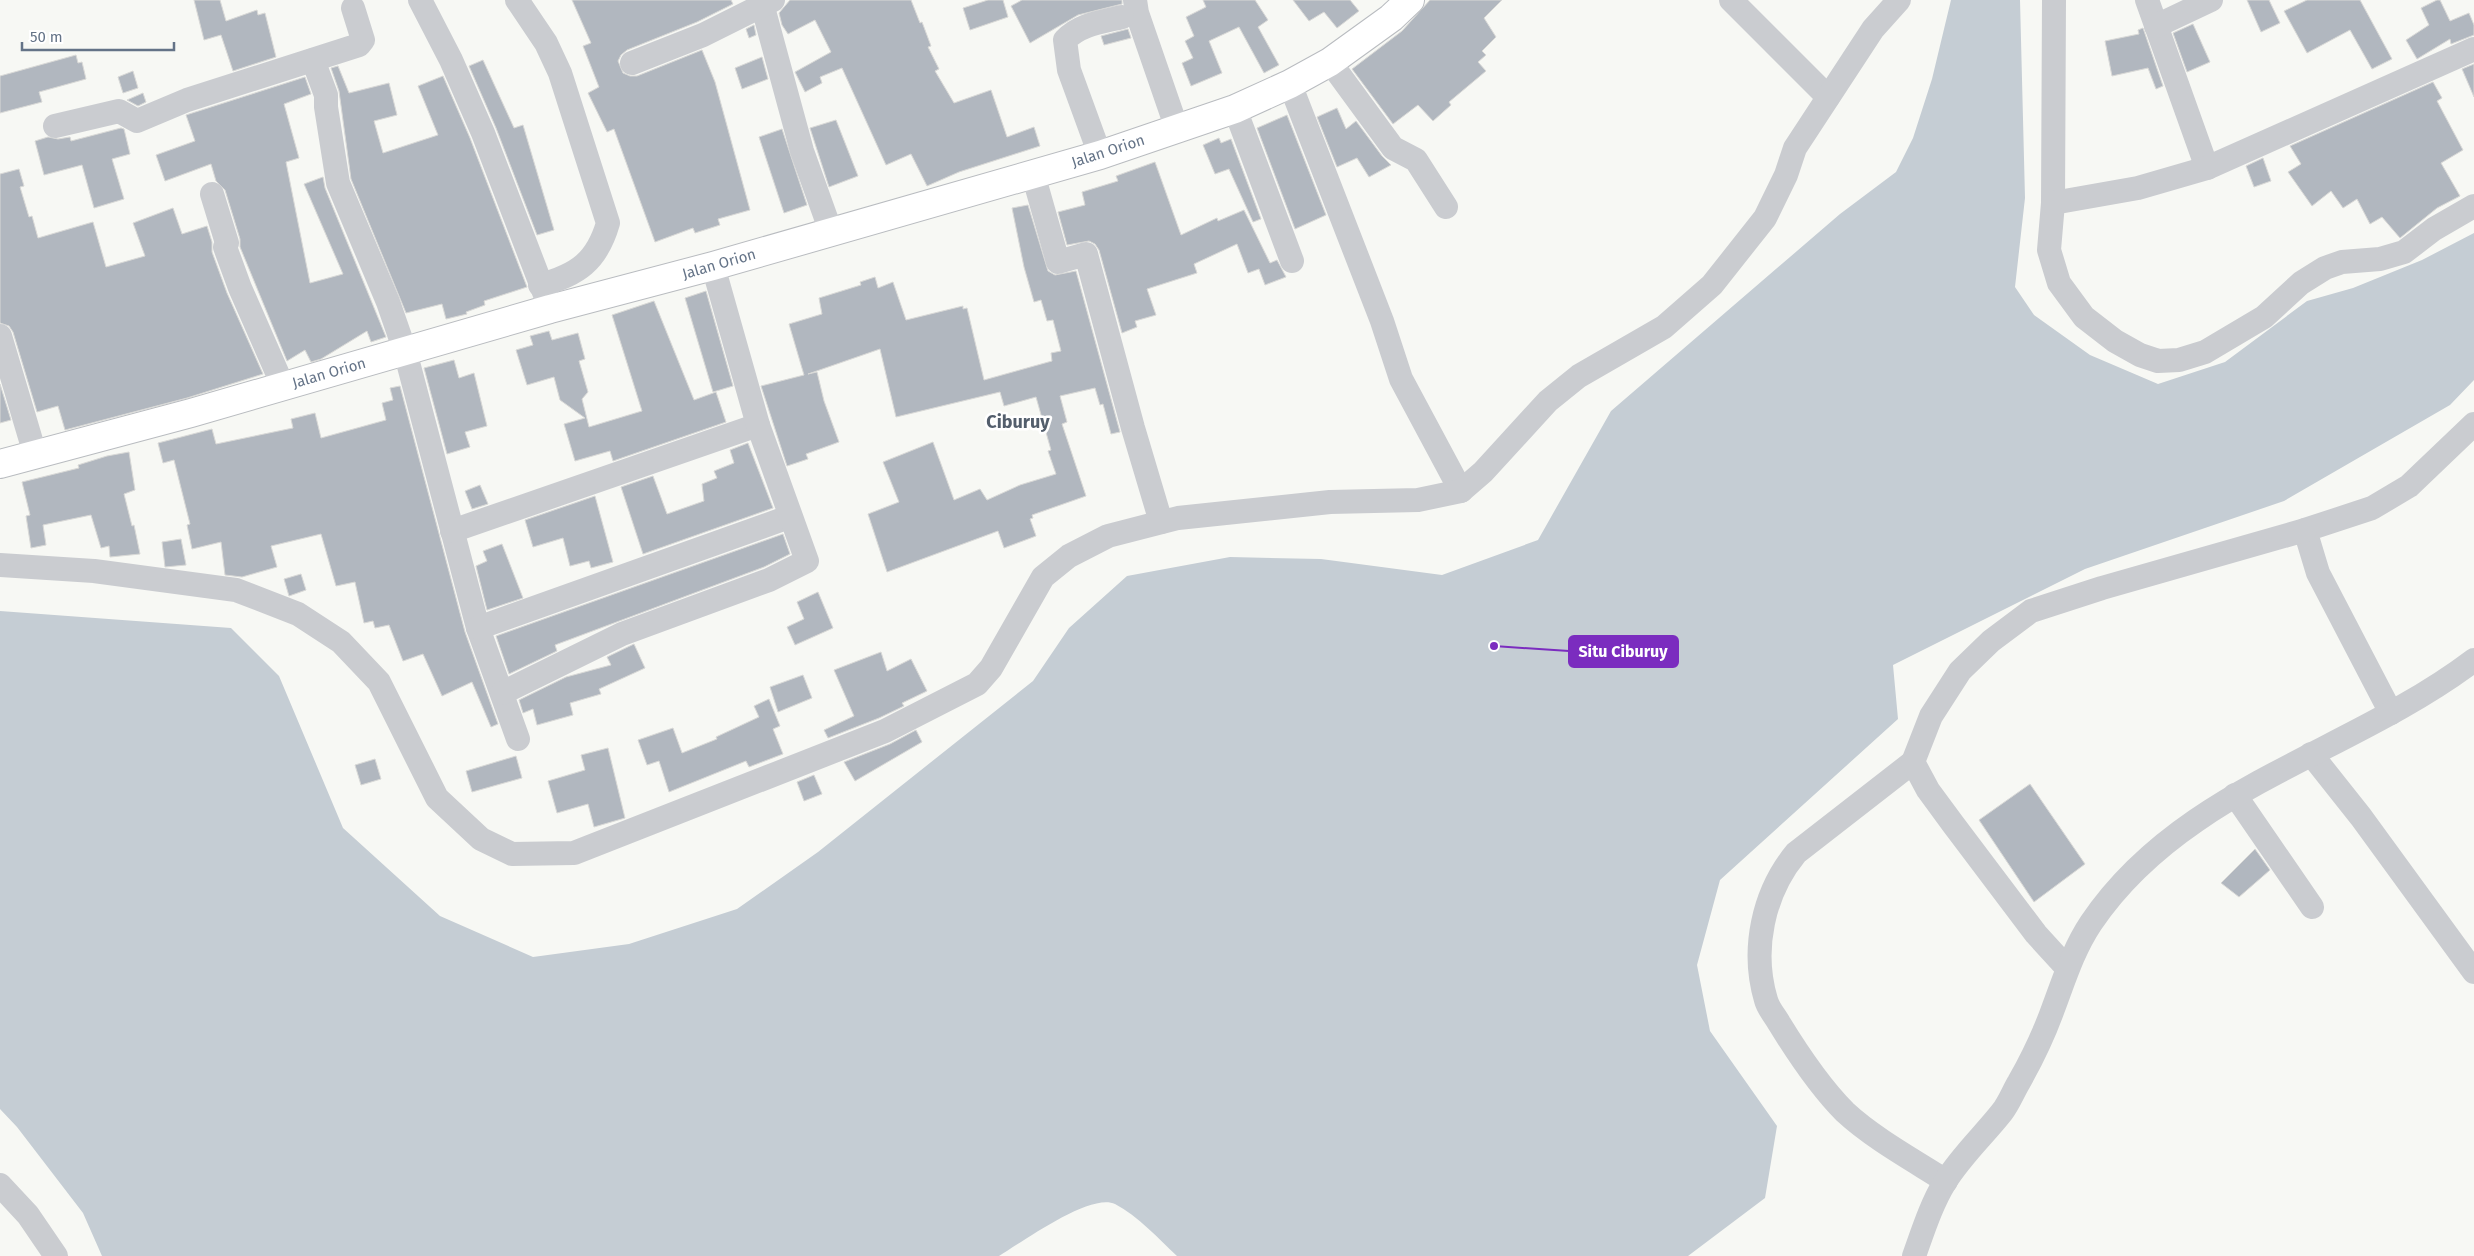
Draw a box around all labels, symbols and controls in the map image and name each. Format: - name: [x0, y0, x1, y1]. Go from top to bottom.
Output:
- scale bar: [22, 20, 175, 52]
- text: 50 m: [30, 28, 63, 46]
- street label: Jalan Orion: [1069, 131, 1147, 171]
- street label: Jalan Orion: [680, 245, 758, 283]
- street label: Jalan Orion: [290, 354, 368, 392]
- district label: Ciburuy: [986, 411, 1050, 433]
- callout: Situ Ciburuy: [1569, 636, 1678, 667]
- text: Situ Ciburuy: [1578, 642, 1668, 661]

